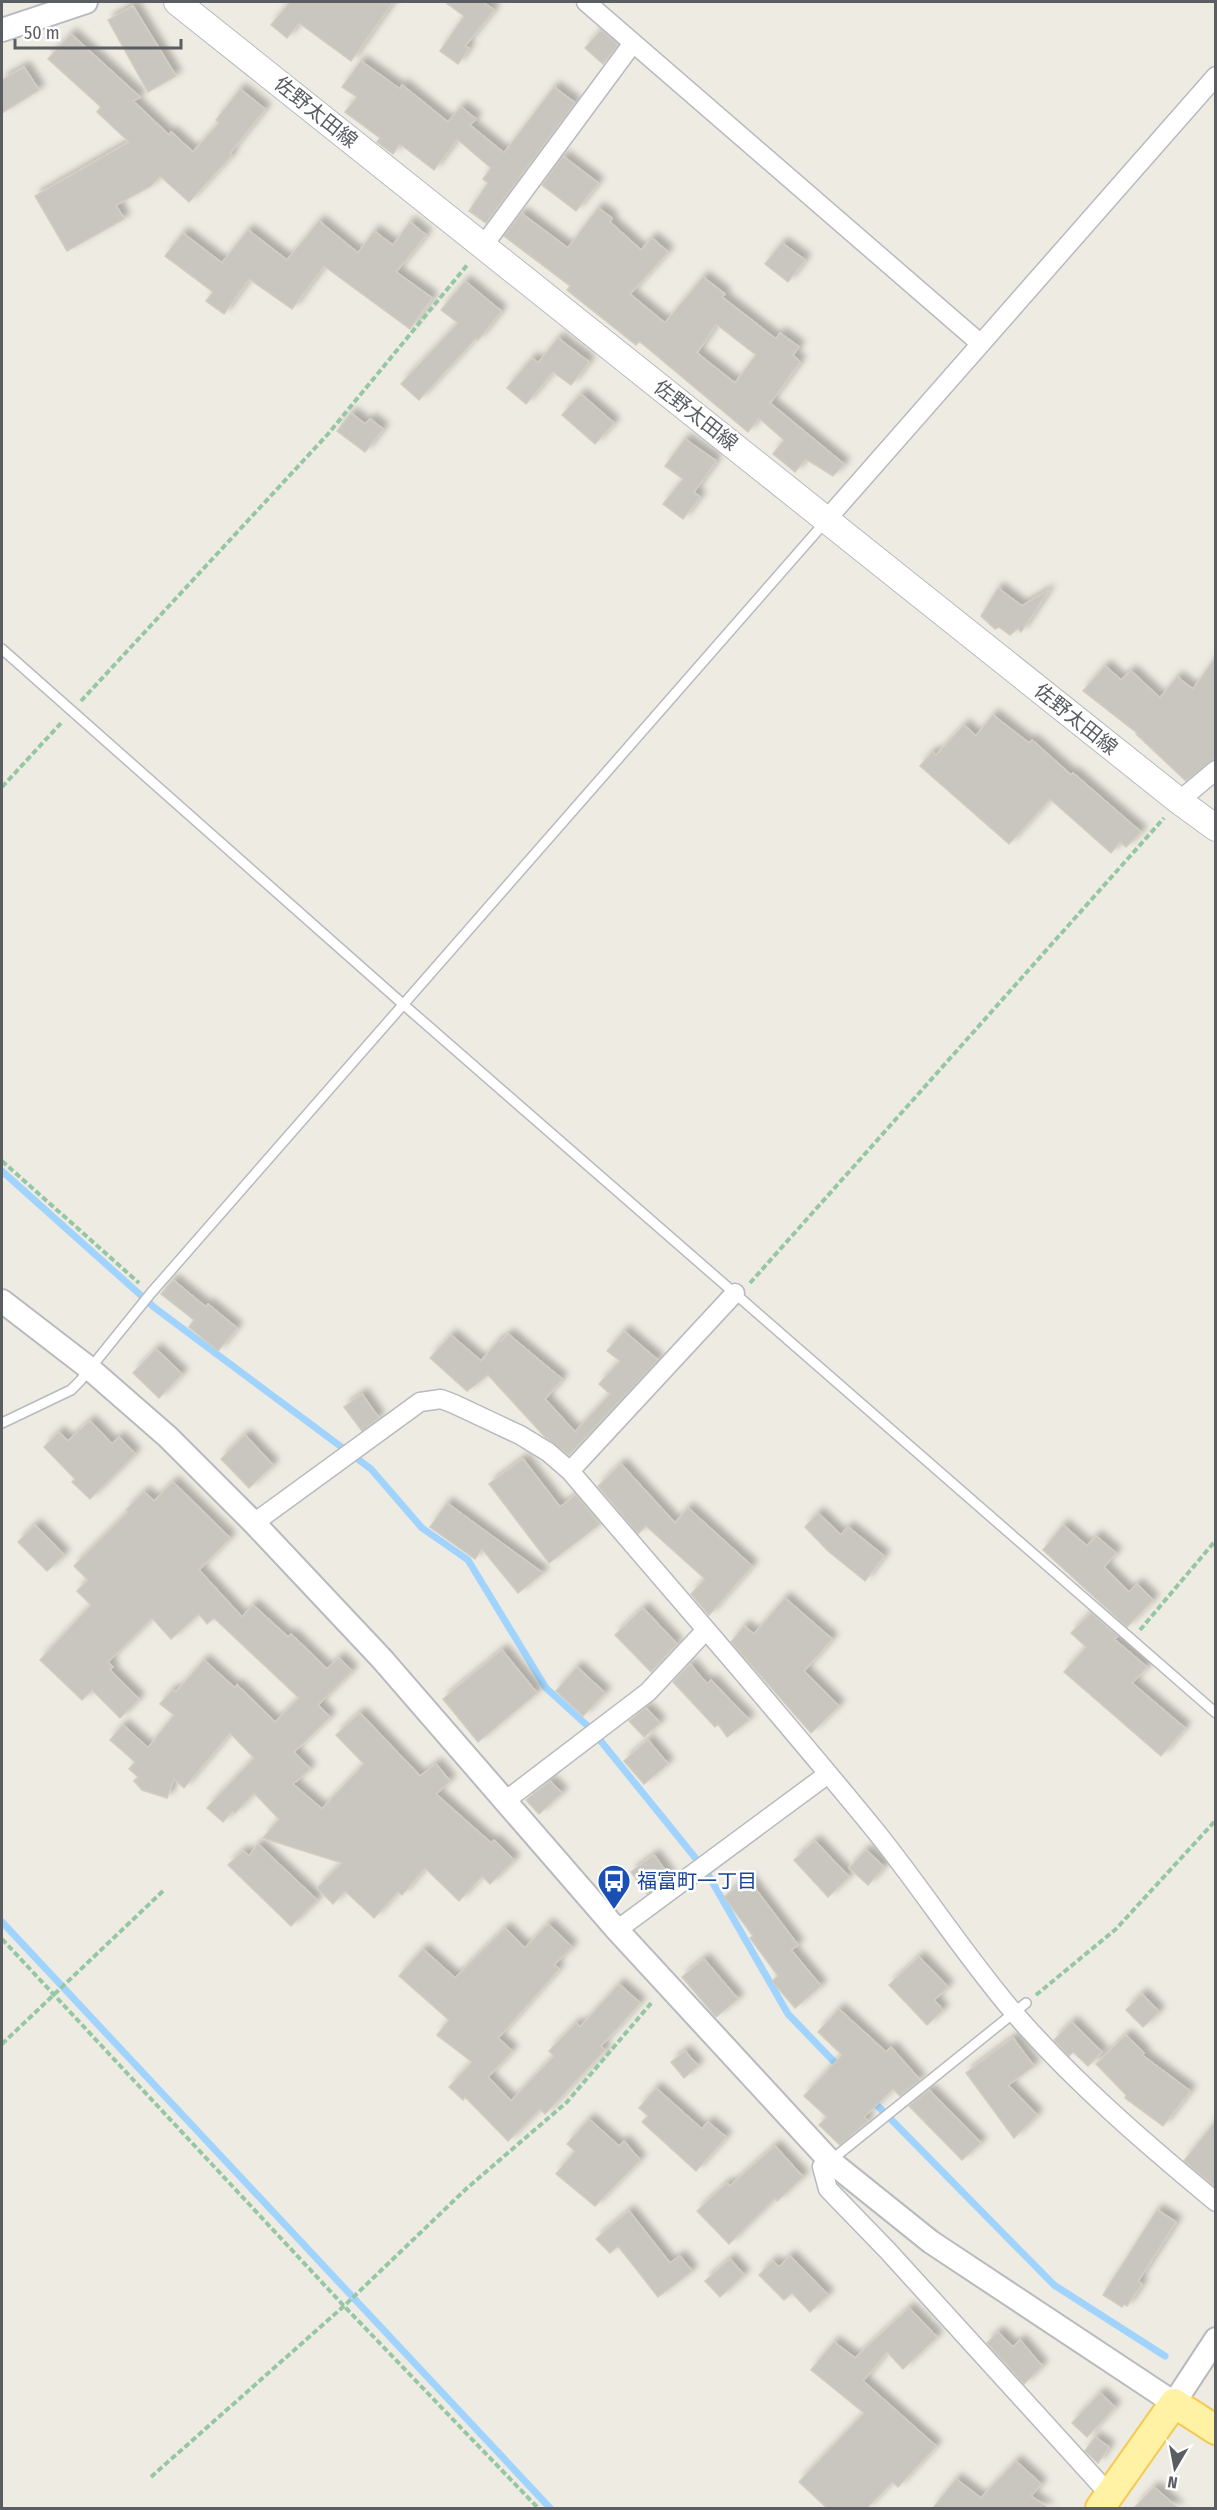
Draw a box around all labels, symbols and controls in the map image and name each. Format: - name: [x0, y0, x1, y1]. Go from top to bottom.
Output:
- scale bar: [15, 12, 182, 50]
- text: 50 m: [24, 22, 60, 44]
- street label: 佐野太田線: [270, 71, 362, 153]
- street label: 佐野太田線: [649, 375, 743, 455]
- street label: 佐野太田線: [1030, 678, 1122, 760]
- bus stop icon: 福富町一丁目: [596, 1863, 632, 1910]
- place label: 福富町一丁目: [637, 1869, 757, 1893]
- north arrow: [1145, 2438, 1205, 2498]
- text: N: [1166, 2472, 1179, 2492]

